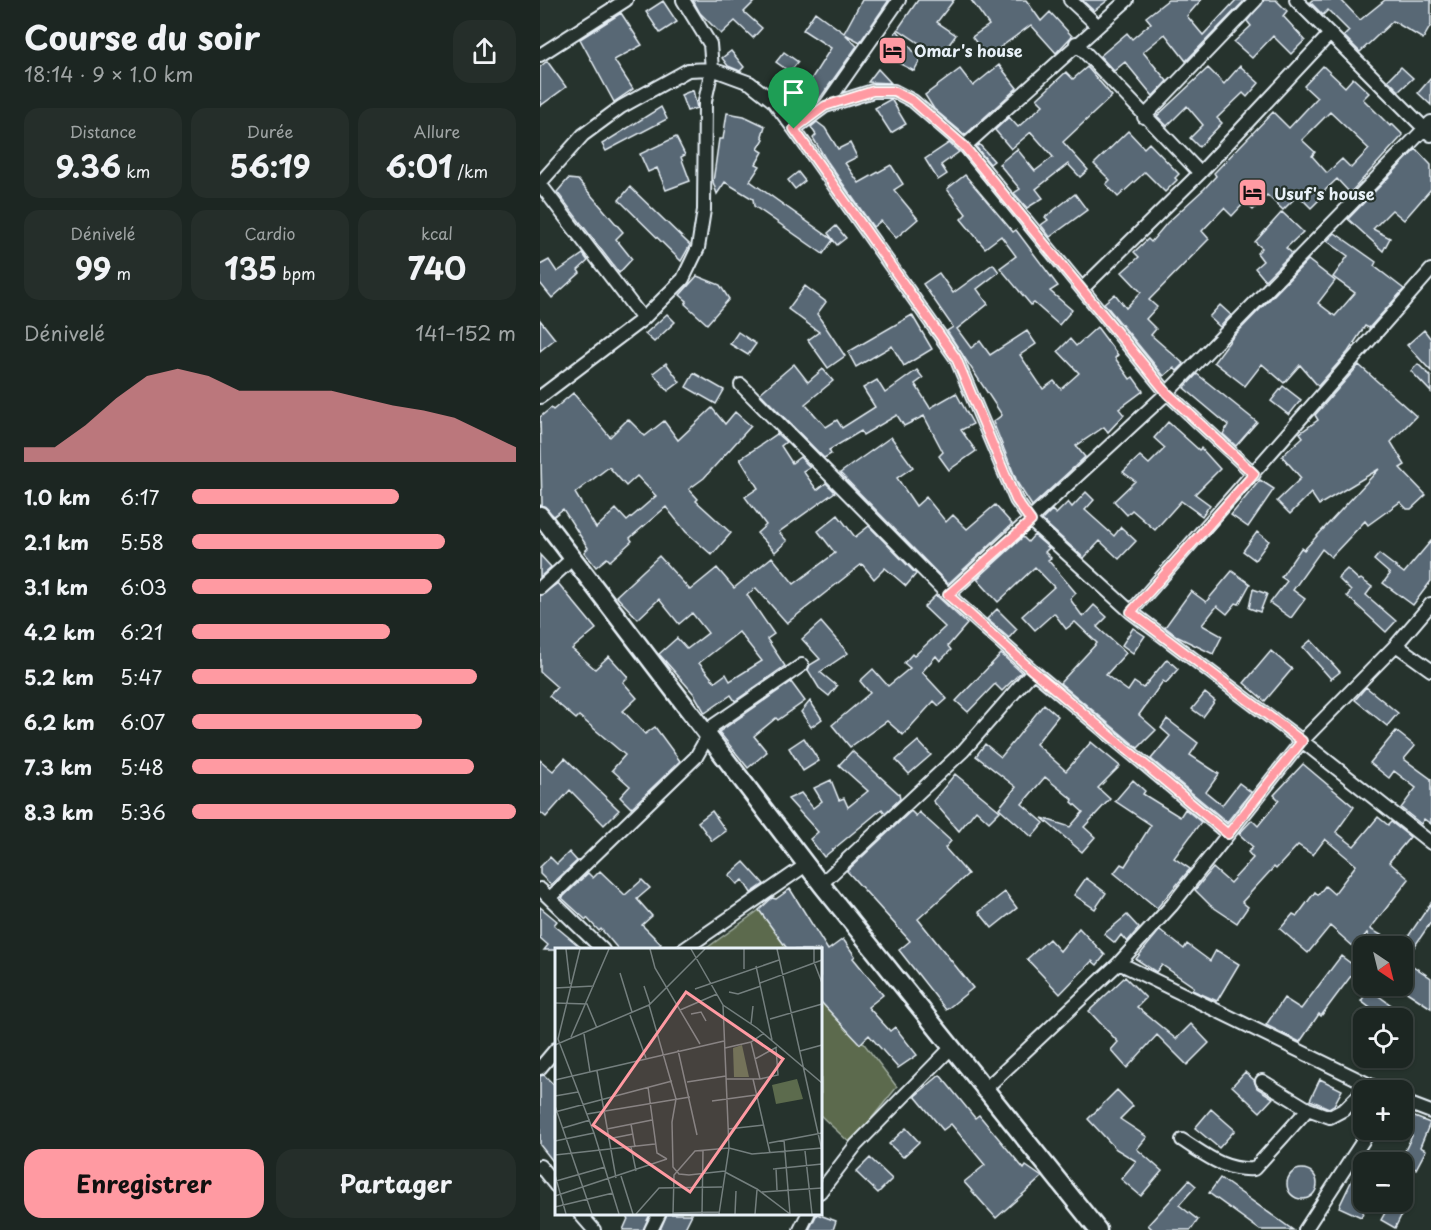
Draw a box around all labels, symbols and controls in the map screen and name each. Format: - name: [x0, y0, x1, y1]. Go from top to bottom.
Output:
- text: Course du soir: [24, 11, 260, 61]
- button: share: [453, 20, 516, 83]
- hotel icon: Omar's house: [877, 34, 909, 66]
- place label: Omar's house: [914, 38, 1023, 62]
- text: 18:14 · 9 × 1.0 km: [24, 59, 194, 89]
- pin: [768, 67, 819, 129]
- icon: arrive: [777, 76, 810, 109]
- text: Distance: [69, 119, 137, 143]
- text: Durée: [247, 119, 293, 143]
- text: Allure: [414, 119, 460, 143]
- text: 9.36: [56, 143, 121, 188]
- text: 56:19: [229, 143, 311, 188]
- text: 6:01: [386, 143, 452, 188]
- text: km: [121, 159, 150, 183]
- text: /km: [452, 159, 488, 183]
- hotel icon: Usuf's house: [1237, 177, 1269, 209]
- place label: Usuf's house: [1274, 181, 1375, 205]
- text: Dénivelé: [71, 221, 135, 245]
- text: Cardio: [245, 221, 295, 245]
- text: kcal: [421, 221, 453, 245]
- text: 99: [75, 245, 111, 290]
- text: 135: [224, 245, 277, 290]
- text: 740: [408, 245, 466, 290]
- text: m: [111, 261, 131, 285]
- text: bpm: [277, 261, 316, 285]
- text: Dénivelé: [24, 318, 105, 348]
- text: 141–152 m: [415, 318, 516, 348]
- text: 1.0 km: [24, 482, 91, 512]
- text: 6:17: [120, 482, 159, 512]
- text: 2.1 km: [24, 527, 89, 557]
- text: 5:58: [120, 527, 164, 557]
- text: 3.1 km: [24, 572, 88, 602]
- text: 6:03: [120, 572, 167, 602]
- text: 4.2 km: [24, 617, 95, 647]
- text: 6:21: [120, 617, 163, 647]
- text: 5.2 km: [24, 662, 94, 692]
- text: 5:47: [120, 662, 162, 692]
- text: 6.2 km: [24, 707, 95, 737]
- text: 6:07: [120, 707, 165, 737]
- text: 7.3 km: [24, 752, 92, 782]
- text: 5:48: [120, 752, 164, 782]
- text: 8.3 km: [24, 797, 94, 827]
- text: 5:36: [120, 797, 166, 827]
- north arrow: [1353, 936, 1413, 996]
- map controls: [1353, 936, 1413, 1212]
- inset map: [555, 948, 822, 1215]
- button: locate: [1353, 1008, 1413, 1068]
- button: +: [1353, 1080, 1413, 1140]
- button: Enregistrer: [24, 1149, 264, 1218]
- button: Partager: [276, 1149, 516, 1218]
- button: −: [1353, 1152, 1413, 1212]

